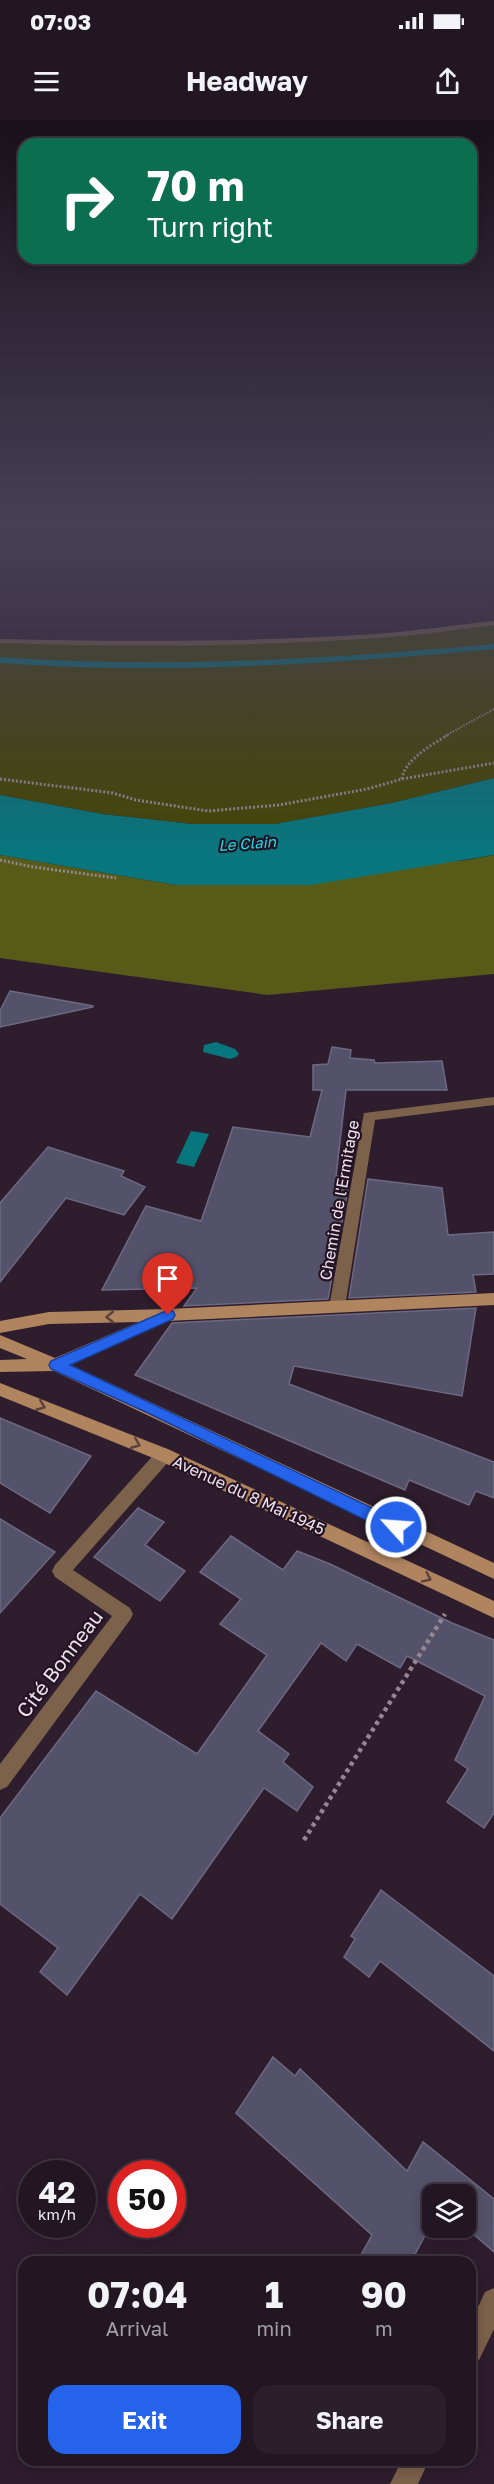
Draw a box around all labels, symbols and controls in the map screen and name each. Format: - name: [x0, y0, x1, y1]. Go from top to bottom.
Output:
- text: 07:03: [30, 8, 91, 35]
- icon: menu: [30, 65, 63, 98]
- text: Headway: [186, 65, 308, 97]
- icon: share: [431, 65, 464, 98]
- text: 70 m: [147, 160, 244, 210]
- icon: right: [48, 162, 126, 240]
- text: Turn right: [147, 211, 273, 243]
- water label: Le Clain: [218, 832, 277, 854]
- street label: Chemin de l'Ermitage: [315, 1118, 363, 1282]
- pin: [142, 1253, 193, 1315]
- icon: arrive: [151, 1262, 184, 1295]
- one-way arrow: [105, 1310, 114, 1323]
- one-way arrow: [34, 1399, 45, 1411]
- one-way arrow: [129, 1437, 140, 1449]
- street label: Avenue du 8 Mai 1945: [170, 1451, 328, 1539]
- position arrow: [364, 1495, 428, 1559]
- one-way arrow: [421, 1570, 432, 1582]
- street label: Cité Bonneau: [11, 1604, 107, 1722]
- speed limit sign: 50: [108, 2160, 186, 2238]
- text: 42: [38, 2174, 76, 2210]
- map controls: [422, 2184, 476, 2238]
- button: layers: [422, 2184, 476, 2238]
- text: km/h: [38, 2205, 76, 2223]
- text: 07:04: [87, 2273, 187, 2316]
- text: 1: [265, 2273, 283, 2316]
- text: 90: [361, 2273, 407, 2316]
- text: Arrival: [106, 2316, 169, 2340]
- text: min: [256, 2316, 292, 2340]
- text: m: [375, 2316, 393, 2340]
- button: Exit: [48, 2385, 241, 2454]
- button: Share: [253, 2385, 446, 2454]

